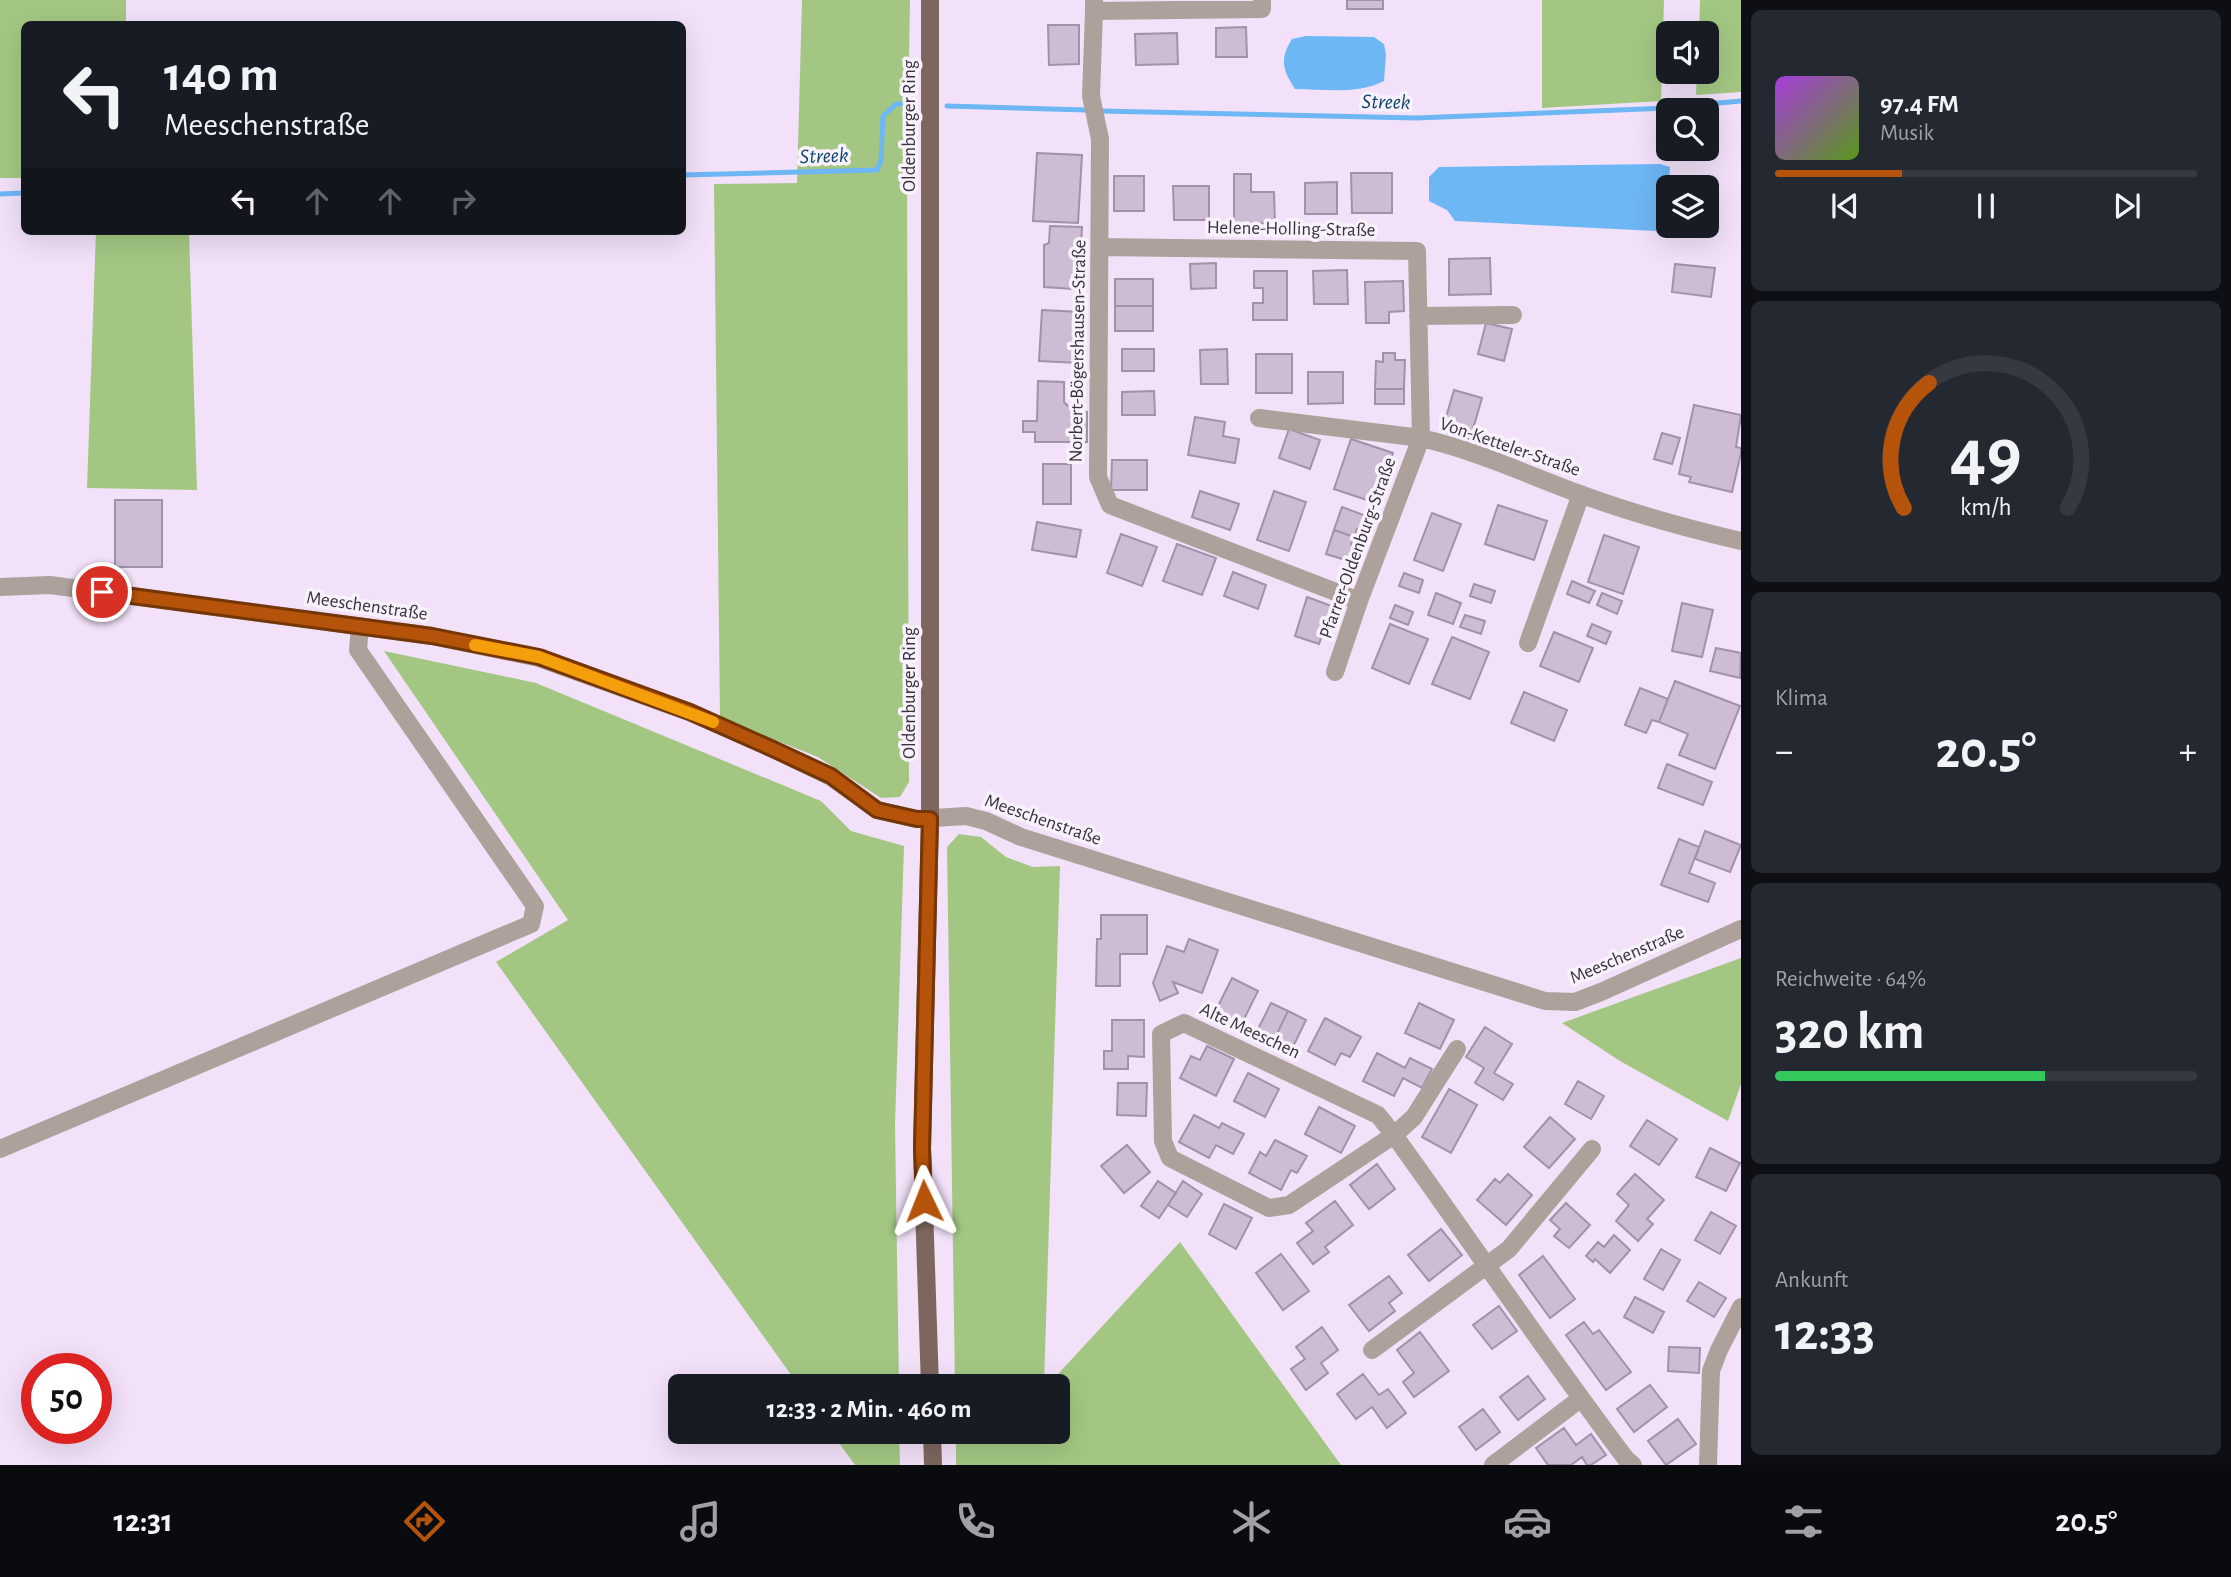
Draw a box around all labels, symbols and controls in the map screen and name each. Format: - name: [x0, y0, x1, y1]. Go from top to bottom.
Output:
- map controls: [1656, 21, 1719, 238]
- button: sound: [1656, 21, 1719, 84]
- icon: left: [49, 49, 140, 140]
- text: 140 m: [164, 51, 279, 100]
- street label: Oldenburger Ring: [900, 59, 919, 192]
- water label: Streek: [1361, 91, 1411, 113]
- text: 97.4 FM: [1880, 91, 1959, 117]
- button: search: [1656, 98, 1719, 161]
- text: Meeschenstraße: [164, 109, 370, 141]
- text: Musik: [1880, 122, 1934, 145]
- water label: Streek: [799, 145, 849, 167]
- button: layers: [1656, 175, 1719, 238]
- icon: left: [225, 182, 263, 220]
- icon: ahead: [298, 182, 336, 220]
- icon: ahead: [371, 182, 409, 220]
- icon: right: [444, 182, 482, 220]
- icon: previous: [1826, 187, 1864, 225]
- icon: pause: [1967, 187, 2005, 225]
- icon: next: [2108, 187, 2146, 225]
- street label: Helene-Holling-Straße: [1207, 218, 1375, 240]
- street label: Norbert-Bögershausen-Straße: [1067, 239, 1089, 463]
- street label: Von-Ketteler-Straße: [1437, 414, 1583, 480]
- text: 49: [1950, 420, 2022, 493]
- street label: Pfarrer-Oldenburg-Straße: [1316, 455, 1400, 641]
- text: km/h: [1960, 494, 2012, 519]
- pin: [72, 562, 132, 622]
- icon: arrive: [83, 573, 121, 611]
- street label: Meeschenstraße: [305, 588, 429, 624]
- street label: Oldenburger Ring: [900, 626, 919, 759]
- text: Klima: [1775, 687, 1828, 710]
- text: 20.5°: [1935, 725, 2037, 777]
- text: −: [1775, 733, 1793, 771]
- text: +: [2179, 733, 2197, 771]
- street label: Meeschenstraße: [982, 791, 1104, 849]
- street label: Meeschenstraße: [1567, 922, 1687, 988]
- text: Reichweite · 64%: [1775, 968, 1926, 991]
- street label: Alte Meeschen: [1197, 1000, 1303, 1062]
- text: 320 km: [1775, 1006, 1925, 1058]
- position arrow: [887, 1164, 961, 1238]
- text: Ankunft: [1775, 1269, 1848, 1292]
- text: 12:33: [1775, 1307, 1875, 1359]
- speed limit sign: 50: [21, 1353, 112, 1444]
- text: 12:33 · 2 Min. · 460 m: [766, 1396, 972, 1422]
- icon: directions: [400, 1497, 449, 1546]
- icon: music: [676, 1497, 725, 1546]
- icon: phone: [951, 1497, 1000, 1546]
- icon: climate: [1227, 1497, 1276, 1546]
- icon: car: [1503, 1497, 1552, 1546]
- icon: filters: [1779, 1497, 1828, 1546]
- text: 12:31: [113, 1505, 173, 1537]
- text: 20.5°: [2055, 1505, 2117, 1537]

